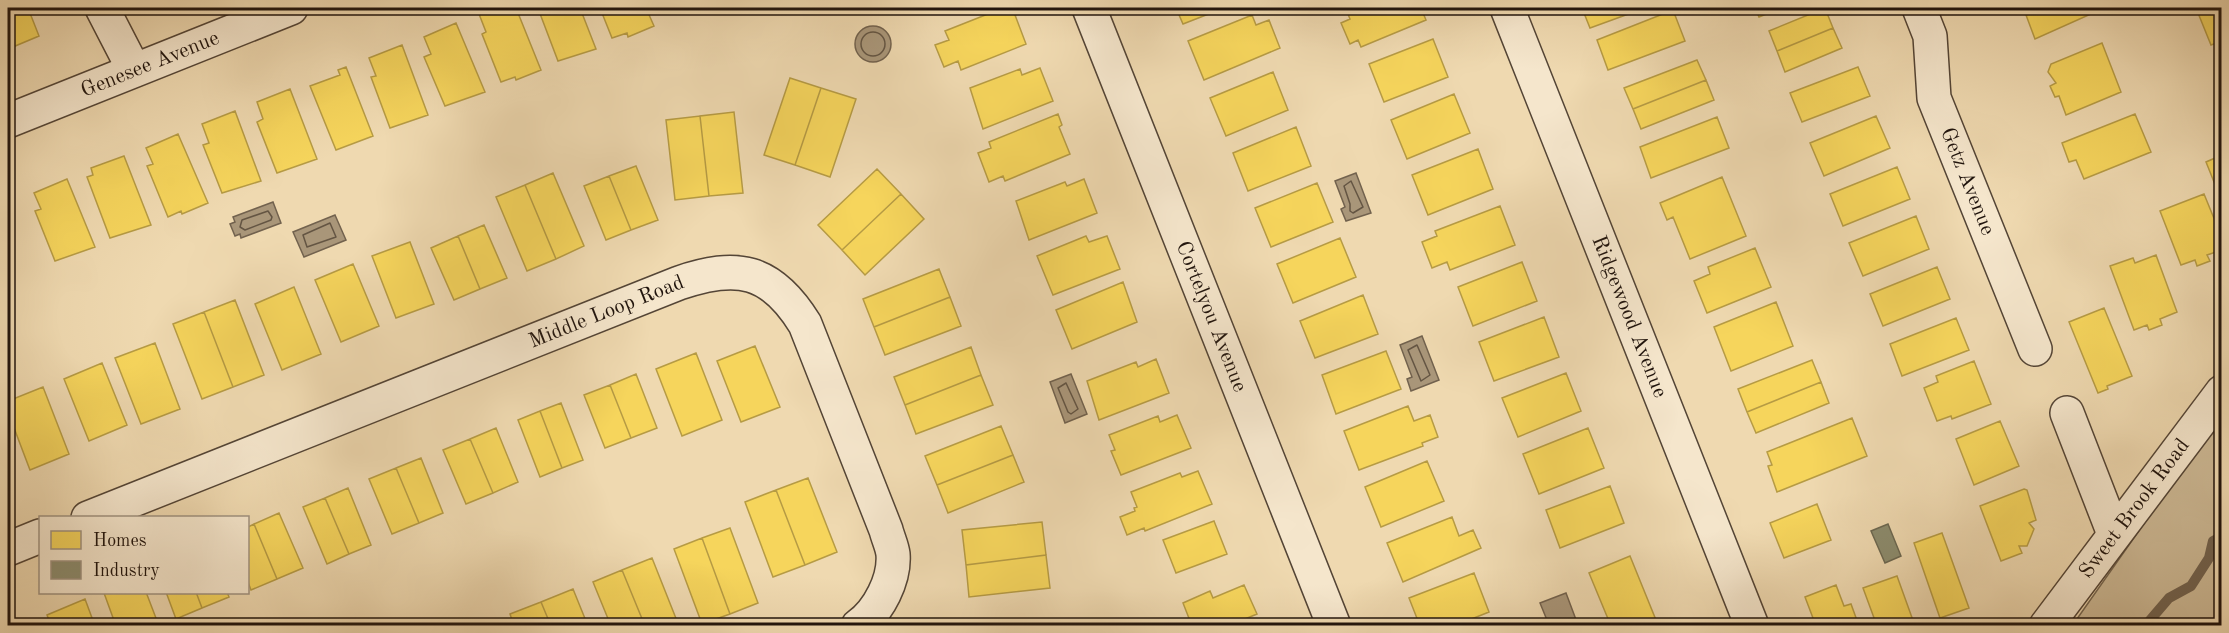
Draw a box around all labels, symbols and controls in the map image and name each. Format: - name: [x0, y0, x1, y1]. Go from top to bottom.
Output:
- street label: Genesee Avenue: [78, 27, 222, 101]
- street label: Getz Avenue: [1936, 124, 1999, 238]
- street label: Ridgewood Avenue: [1588, 233, 1671, 401]
- street label: Cortelyou Avenue: [1172, 238, 1251, 395]
- street label: Middle Loop Road: [526, 272, 687, 352]
- street label: Sweet Brook Road: [2075, 435, 2193, 582]
- legend: [39, 516, 249, 594]
- text: Homes: [93, 532, 147, 550]
- text: Industry: [93, 562, 160, 580]

